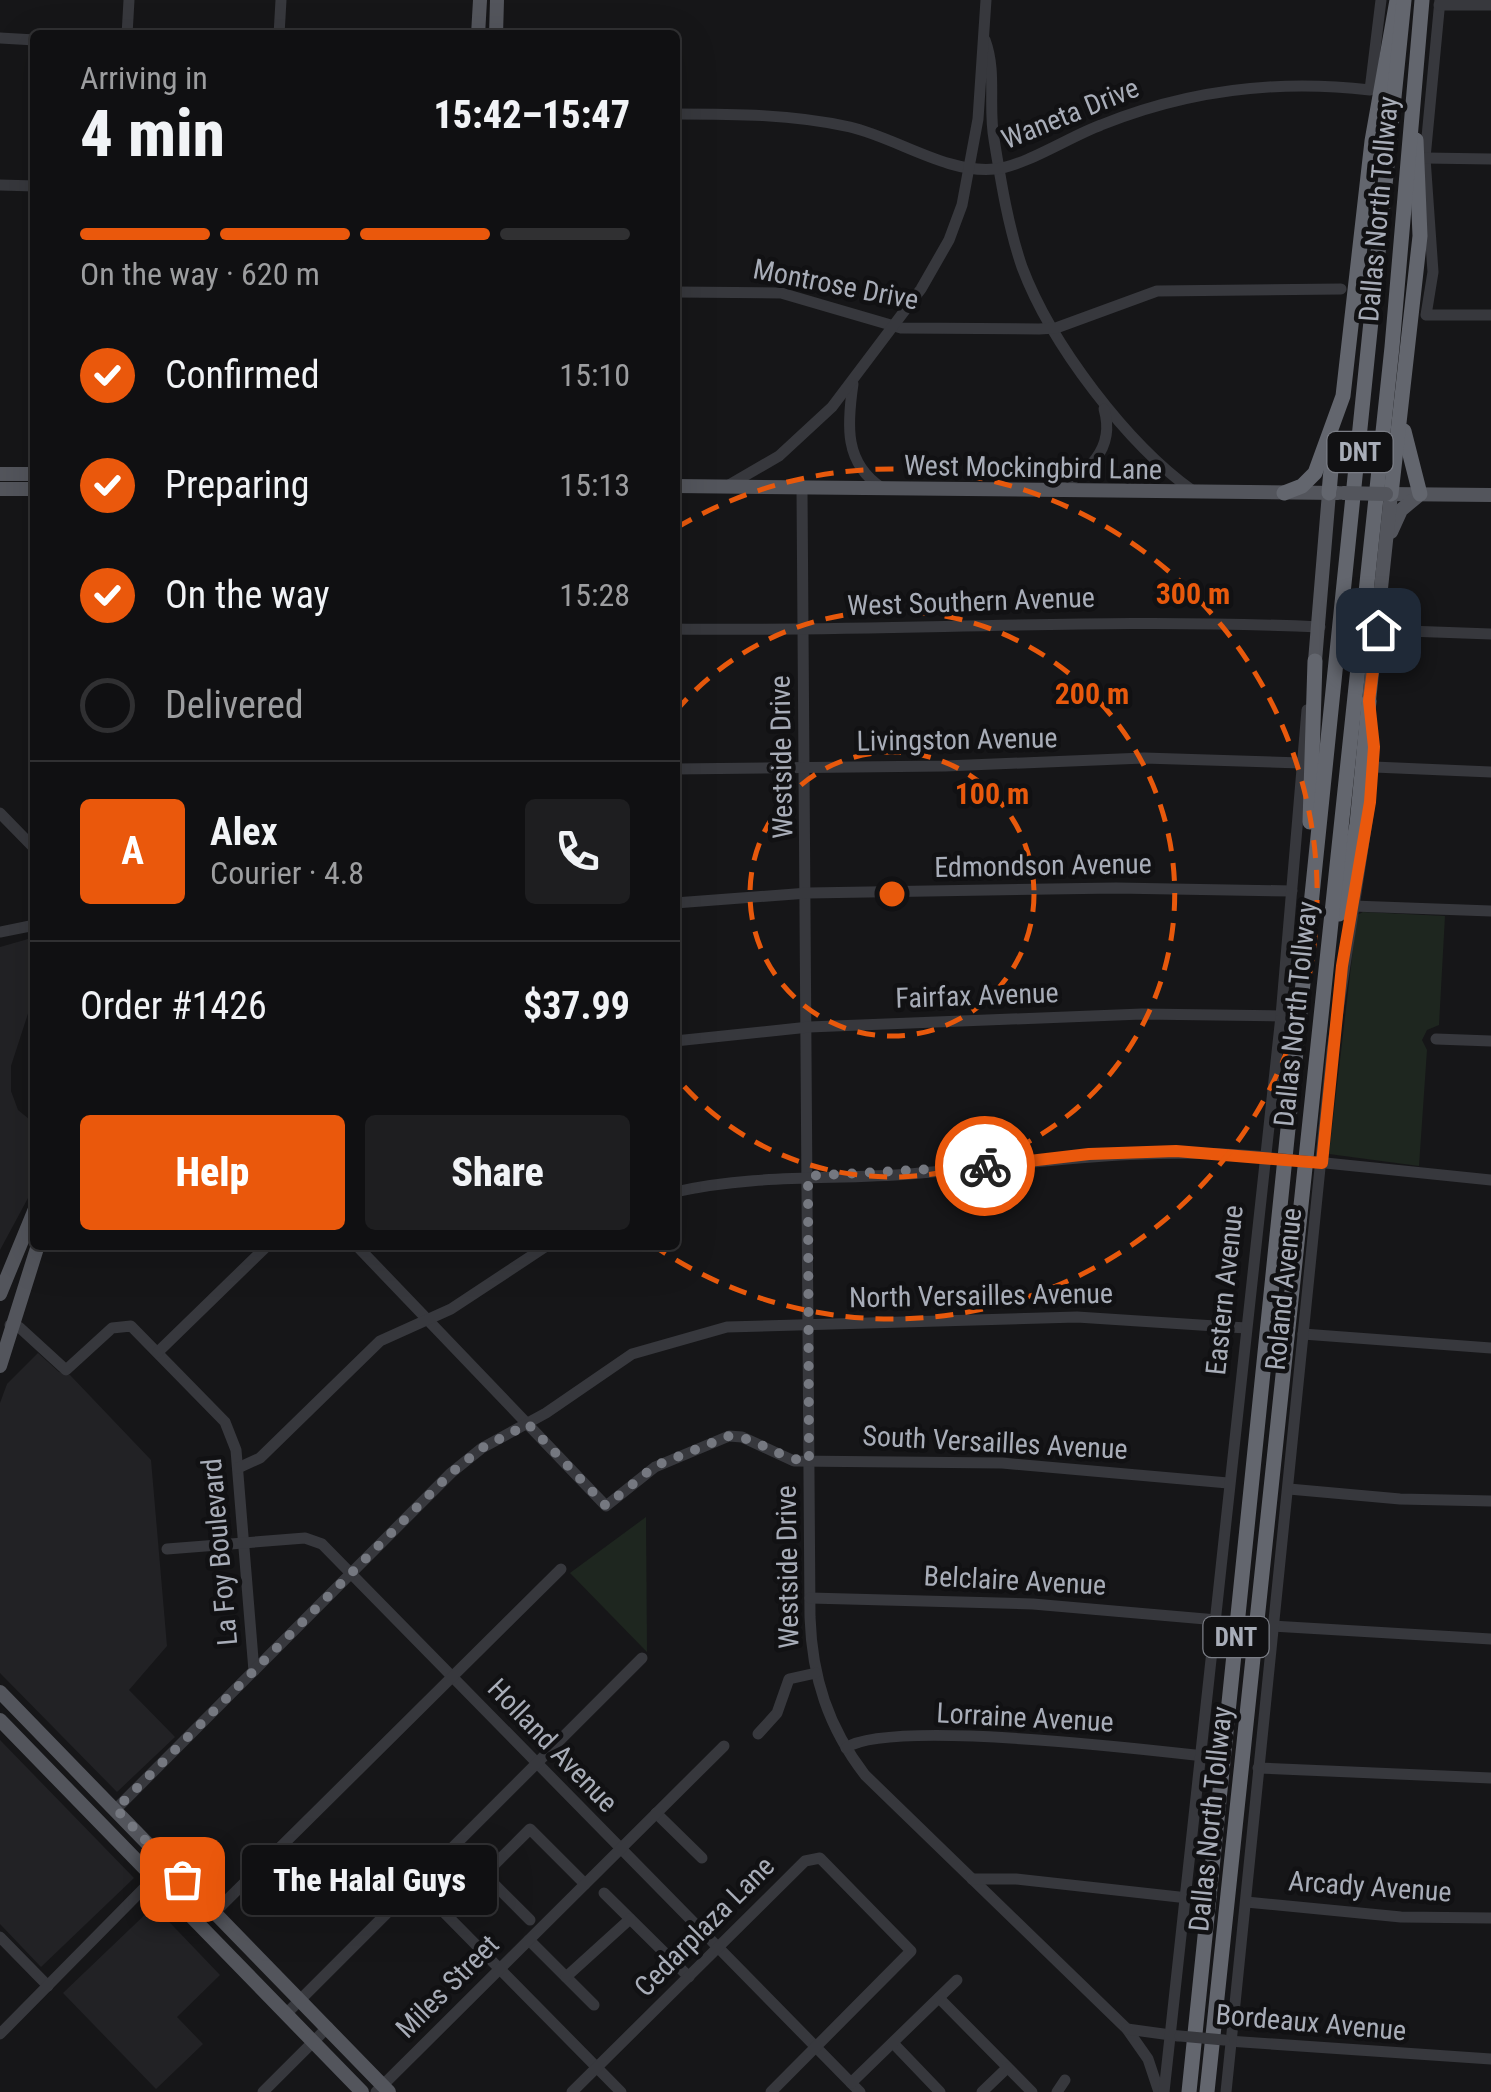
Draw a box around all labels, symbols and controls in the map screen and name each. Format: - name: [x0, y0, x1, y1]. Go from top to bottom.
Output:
- text: Arriving in: [80, 59, 208, 97]
- street label: Waneta Drive: [997, 71, 1144, 156]
- text: 15:42–15:47: [433, 93, 630, 137]
- street label: Dallas North Tollway: [1352, 95, 1405, 323]
- text: 4 min: [80, 96, 225, 172]
- street label: Montrose Drive: [751, 252, 921, 317]
- text: On the way · 620 m: [80, 255, 320, 293]
- icon: check: [80, 348, 135, 403]
- text: Confirmed: [165, 353, 320, 397]
- text: 15:10: [559, 356, 630, 394]
- road number: DNT: [1328, 432, 1392, 472]
- street label: West Mockingbird Lane: [904, 449, 1162, 486]
- icon: check: [80, 458, 135, 513]
- text: Preparing: [165, 463, 310, 507]
- text: 15:13: [559, 466, 630, 504]
- icon: check: [80, 568, 135, 623]
- text: On the way: [165, 573, 330, 617]
- text: 15:28: [559, 576, 630, 614]
- text: 300 m: [1156, 576, 1230, 611]
- street label: West Southern Avenue: [847, 581, 1095, 622]
- pin: [1336, 588, 1421, 673]
- icon: home: [1351, 603, 1406, 658]
- street label: Westside Drive: [764, 675, 799, 839]
- text: 200 m: [1055, 676, 1129, 711]
- text: Delivered: [165, 683, 304, 727]
- street label: Livingston Avenue: [856, 721, 1058, 758]
- text: 100 m: [955, 776, 1029, 811]
- button: phone: [525, 799, 630, 904]
- text: Alex: [210, 810, 278, 854]
- text: A: [121, 829, 144, 873]
- street label: Edmondson Avenue: [934, 847, 1152, 884]
- text: Courier · 4.8: [210, 854, 364, 892]
- centre of rings: [874, 876, 910, 912]
- street label: Dallas North Tollway: [1267, 899, 1324, 1128]
- street label: Fairfax Avenue: [895, 976, 1059, 1015]
- text: Order #1426: [80, 984, 267, 1028]
- text: $37.99: [523, 984, 630, 1028]
- button: Help: [80, 1115, 345, 1230]
- button: Share: [365, 1115, 630, 1230]
- courier: [935, 1116, 1035, 1216]
- icon: bike: [958, 1139, 1013, 1194]
- street label: Eastern Avenue: [1199, 1203, 1250, 1377]
- street label: Roland Avenue: [1259, 1206, 1308, 1372]
- street label: North Versailles Avenue: [849, 1277, 1113, 1314]
- street label: South Versailles Avenue: [862, 1419, 1128, 1466]
- street label: La Foy Boulevard: [195, 1457, 244, 1647]
- street label: Westside Drive: [770, 1485, 805, 1649]
- street label: Belclaire Avenue: [923, 1559, 1107, 1602]
- road number: DNT: [1204, 1617, 1268, 1657]
- street label: Holland Avenue: [481, 1672, 624, 1819]
- street label: Lorraine Avenue: [936, 1696, 1114, 1739]
- street label: Dallas North Tollway: [1182, 1704, 1239, 1933]
- pin: [140, 1837, 225, 1922]
- callout: The Halal Guys: [242, 1844, 497, 1914]
- street label: Cedarplaza Lane: [628, 1850, 781, 2003]
- icon: bag: [155, 1852, 210, 1907]
- text: The Halal Guys: [273, 1861, 466, 1899]
- street label: Arcady Avenue: [1287, 1864, 1453, 1909]
- street label: Miles Street: [389, 1928, 506, 2045]
- street label: Bordeaux Avenue: [1214, 1998, 1407, 2047]

